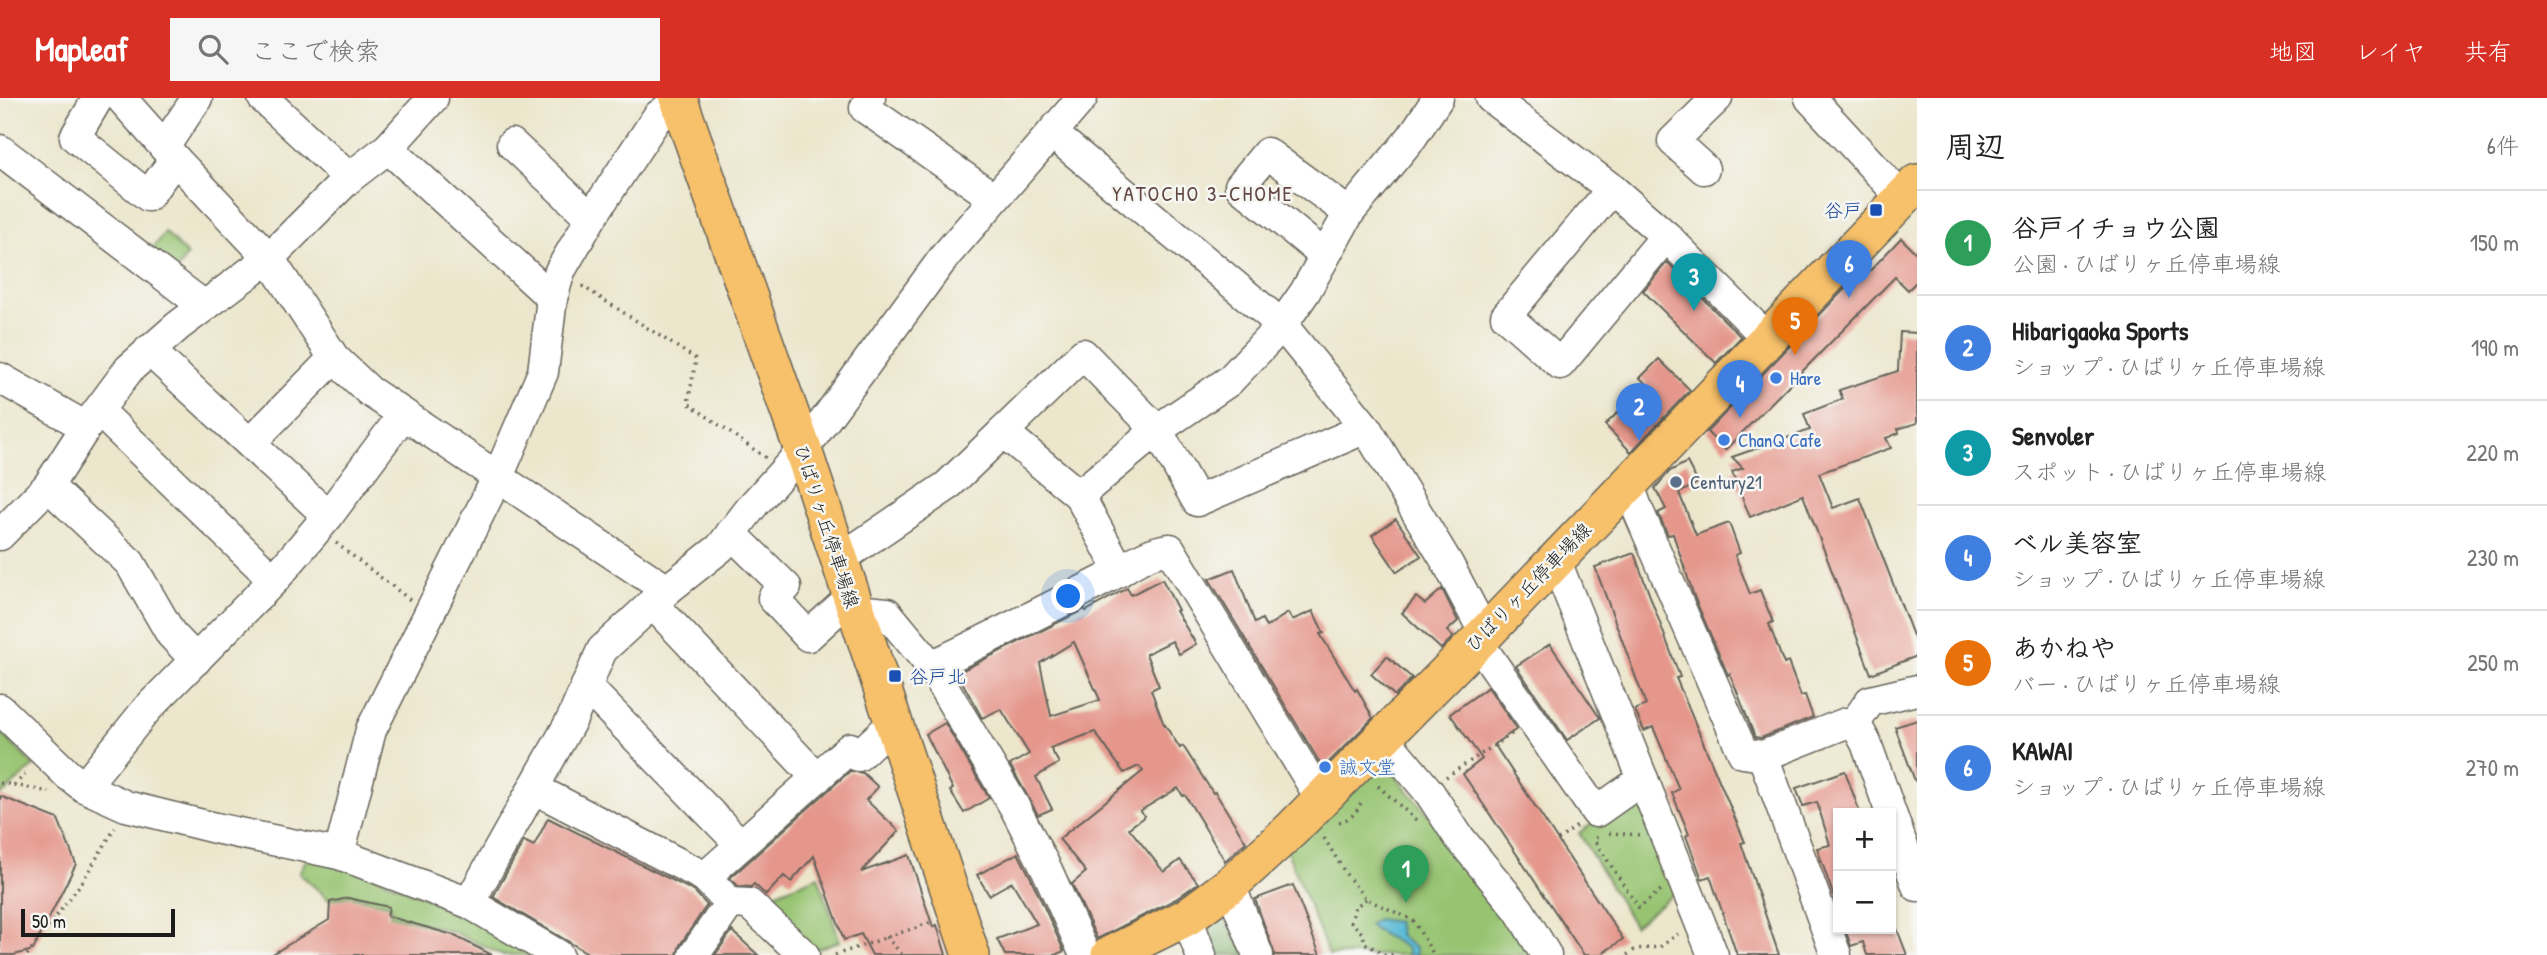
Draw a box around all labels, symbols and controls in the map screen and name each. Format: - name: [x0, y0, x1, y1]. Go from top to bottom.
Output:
- search box: [170, 18, 660, 81]
- text: Mapleaf: [35, 27, 128, 71]
- icon: search: [194, 30, 232, 68]
- text: ここで検索: [250, 33, 380, 68]
- text: 地図: [2269, 35, 2317, 67]
- text: レイヤ: [2355, 35, 2426, 67]
- text: 共有: [2464, 35, 2512, 67]
- text: 周辺: [1945, 126, 2005, 166]
- text: 6件: [2487, 130, 2519, 161]
- district label: YATOCHO 3-CHOME: [1112, 179, 1294, 208]
- place label: 谷戸: [1824, 197, 1862, 223]
- marker: 谷戸: [1868, 202, 1884, 218]
- text: 谷戸イチョウ公園: [2012, 210, 2220, 245]
- text: 1: [1964, 227, 1972, 258]
- text: 150 m: [2470, 227, 2519, 258]
- pin: 6: [1826, 240, 1872, 298]
- text: 公園 · ひばりヶ丘停車場線: [2012, 248, 2280, 279]
- pin: 3: [1671, 253, 1717, 311]
- pin: 5: [1772, 297, 1818, 355]
- text: Hibarigaoka Sports: [2012, 313, 2188, 348]
- text: 2: [1963, 332, 1973, 363]
- text: 190 m: [2471, 332, 2519, 363]
- text: ショップ · ひばりヶ丘停車場線: [2012, 351, 2325, 382]
- pin: 4: [1717, 360, 1763, 418]
- place label: Hare: [1790, 365, 1822, 391]
- marker: Hare: [1768, 370, 1784, 386]
- pin: 2: [1616, 383, 1662, 441]
- text: Senvoler: [2012, 418, 2094, 453]
- place label: ChanQ Cafe: [1738, 427, 1822, 453]
- marker: ChanQ Cafe: [1716, 432, 1732, 448]
- text: 3: [1963, 437, 1973, 468]
- text: 220 m: [2466, 437, 2519, 468]
- street label: ひばりヶ丘停車場線: [788, 441, 866, 611]
- text: スポット · ひばりヶ丘停車場線: [2012, 456, 2326, 487]
- place label: Century21: [1690, 469, 1762, 495]
- marker: Century21: [1668, 474, 1684, 490]
- street label: ひばりヶ丘停車場線: [1459, 516, 1597, 658]
- text: ベル美容室: [2012, 525, 2142, 560]
- text: 4: [1964, 542, 1972, 573]
- text: 230 m: [2467, 542, 2519, 573]
- text: ショップ · ひばりヶ丘停車場線: [2012, 563, 2325, 594]
- your location: [1051, 579, 1085, 613]
- text: あかねや: [2012, 630, 2116, 665]
- text: 5: [1963, 647, 1973, 678]
- text: 250 m: [2467, 647, 2519, 678]
- place label: 谷戸北: [909, 663, 966, 689]
- marker: 谷戸北: [887, 668, 903, 684]
- text: バー · ひばりヶ丘停車場線: [2012, 668, 2280, 699]
- text: KAWAI: [2012, 733, 2073, 768]
- text: 6: [1963, 752, 1973, 783]
- text: 270 m: [2466, 752, 2519, 783]
- place label: 誠文堂: [1339, 754, 1396, 780]
- marker: 誠文堂: [1317, 759, 1333, 775]
- text: ショップ · ひばりヶ丘停車場線: [2012, 771, 2325, 802]
- map controls: [1833, 808, 1896, 934]
- button: +: [1833, 808, 1896, 871]
- pin: 1: [1383, 845, 1429, 903]
- button: −: [1833, 871, 1896, 934]
- scale bar: [21, 906, 175, 938]
- text: 50 m: [32, 908, 66, 934]

